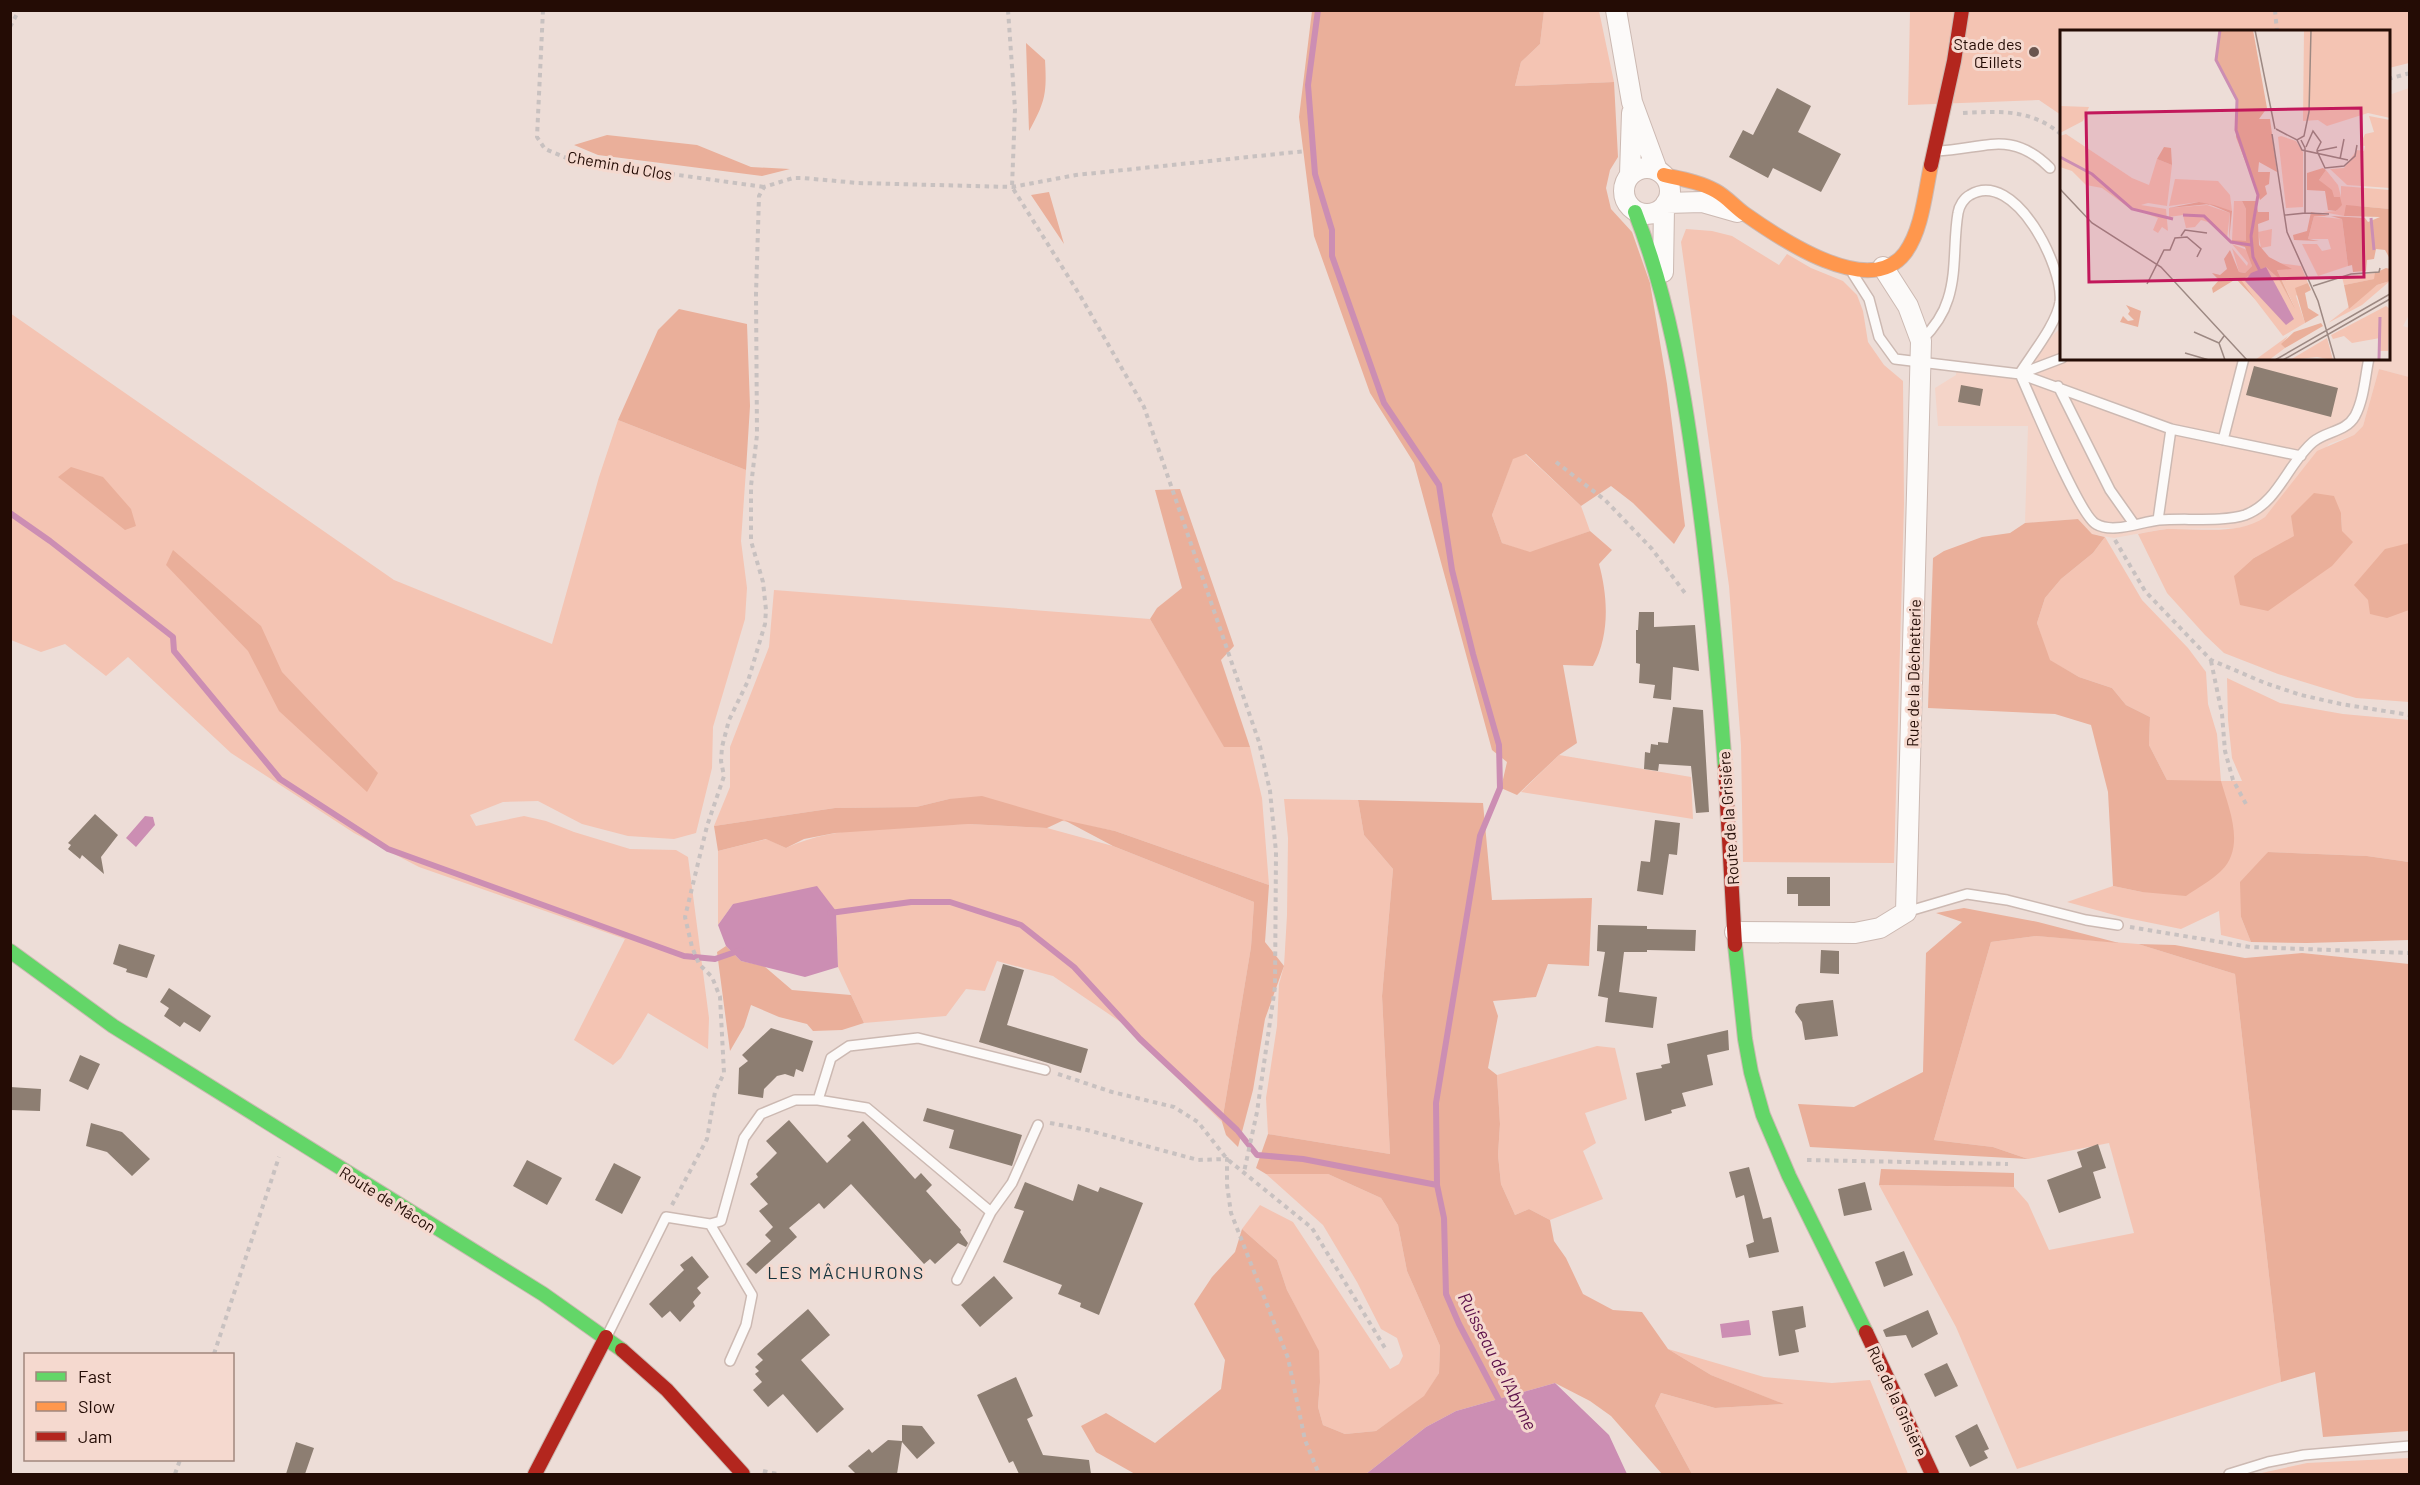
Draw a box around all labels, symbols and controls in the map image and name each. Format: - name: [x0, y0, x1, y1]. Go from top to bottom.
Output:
- inset map: [2060, 30, 2390, 360]
- place label: Stade des Œillets: [1953, 34, 2022, 71]
- marker: Stade des Œillets: [2027, 45, 2041, 59]
- street label: Chemin du Clos: [566, 146, 674, 184]
- street label: Rue de la Déchetterie: [1902, 599, 1924, 747]
- street label: Route de la Grisière: [1714, 750, 1742, 886]
- street label: Route de Mâcon: [336, 1162, 440, 1236]
- district label: LES MÂCHURONS: [767, 1261, 925, 1283]
- water label: Ruisseau de l'Abyme: [1454, 1288, 1542, 1434]
- street label: Rue de la Grisière: [1864, 1343, 1932, 1459]
- legend: [24, 1353, 234, 1461]
- text: Fast: [78, 1365, 112, 1387]
- text: Slow: [78, 1395, 115, 1417]
- text: Jam: [78, 1425, 112, 1447]

